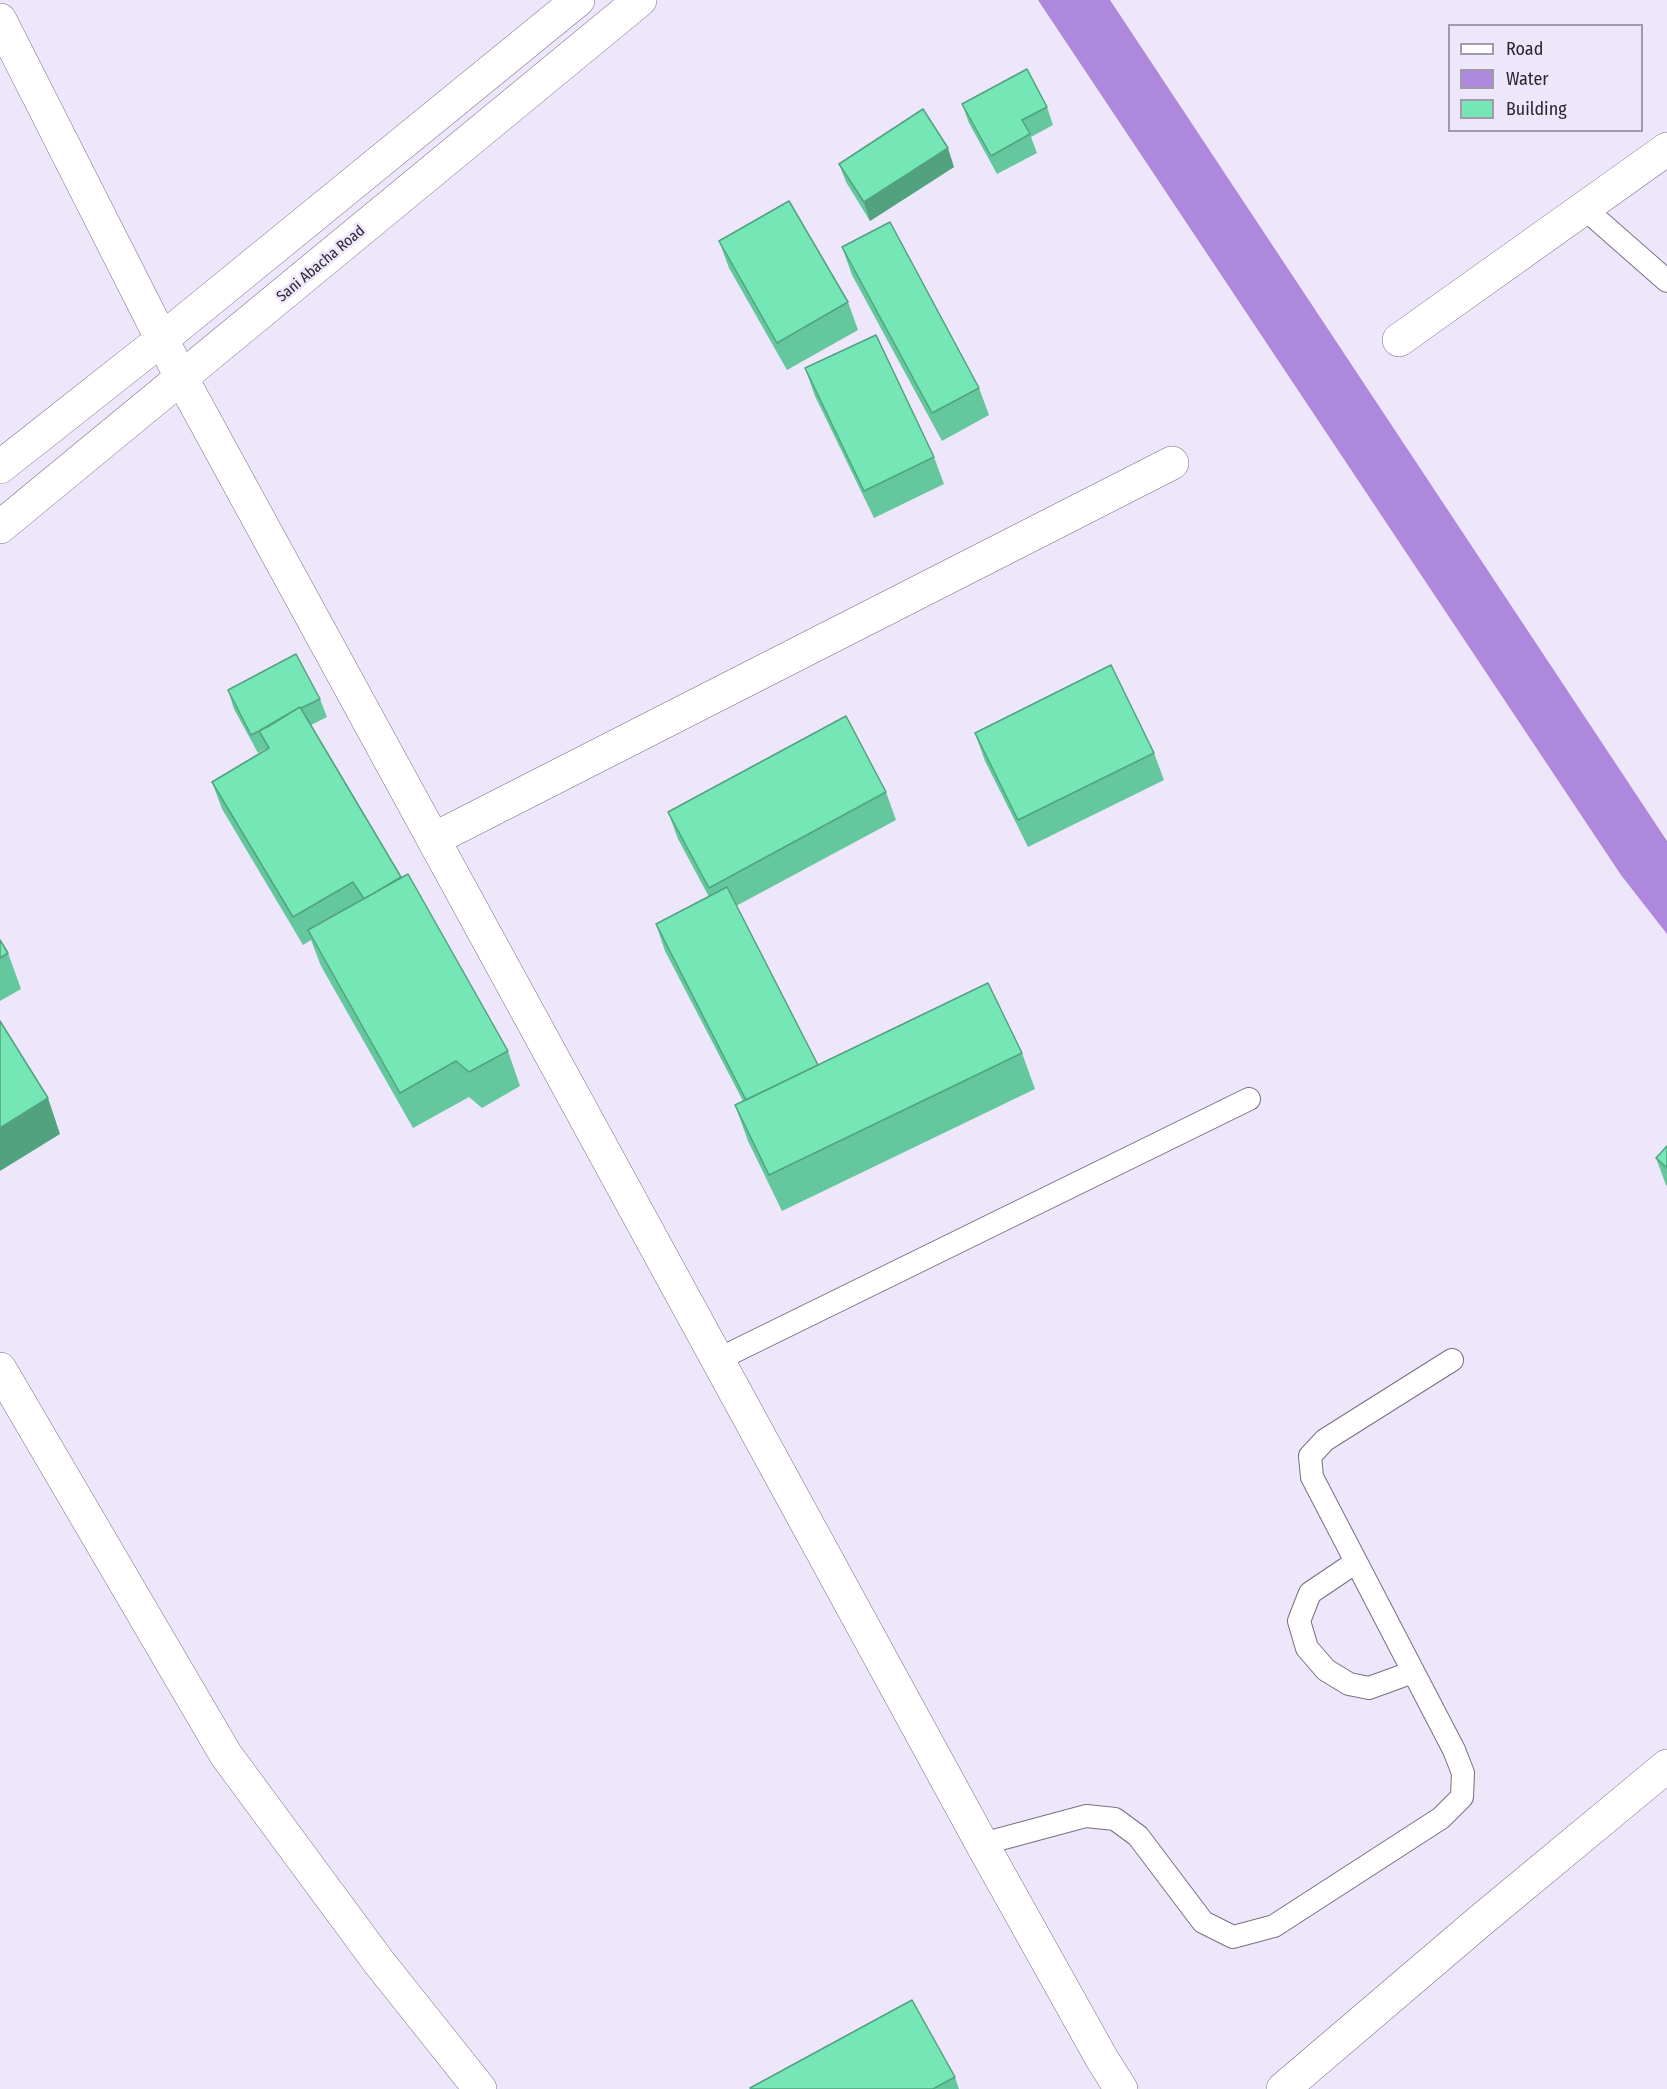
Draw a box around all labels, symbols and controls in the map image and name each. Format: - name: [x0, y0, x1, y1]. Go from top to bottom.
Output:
- legend: [1448, 24, 1643, 132]
- text: Road: [1506, 38, 1543, 60]
- text: Water: [1506, 68, 1549, 90]
- text: Building: [1506, 98, 1567, 120]
- street label: Sani Abacha Road: [273, 222, 369, 306]

